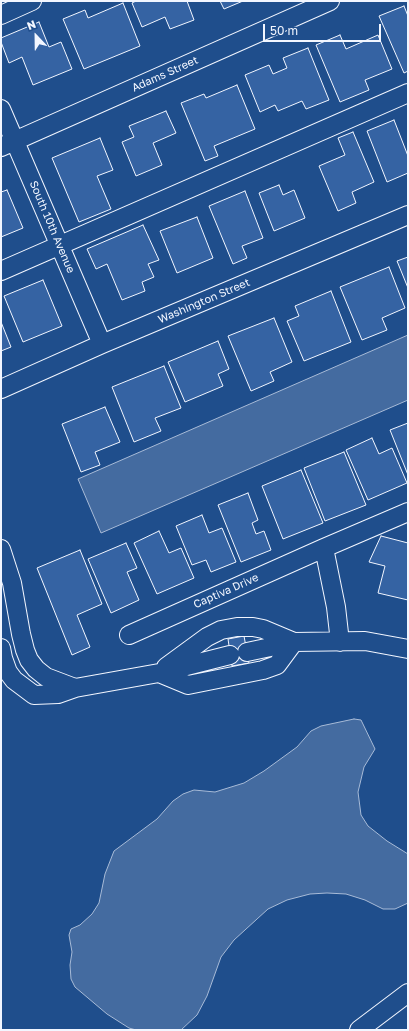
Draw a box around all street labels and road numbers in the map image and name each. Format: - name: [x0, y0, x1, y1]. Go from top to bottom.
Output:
- street label: Adams Street: [130, 54, 200, 94]
- street label: South 10th Avenue: [27, 179, 77, 275]
- street label: Washington Street: [156, 276, 252, 326]
- street label: Captiva Drive: [191, 571, 261, 611]

